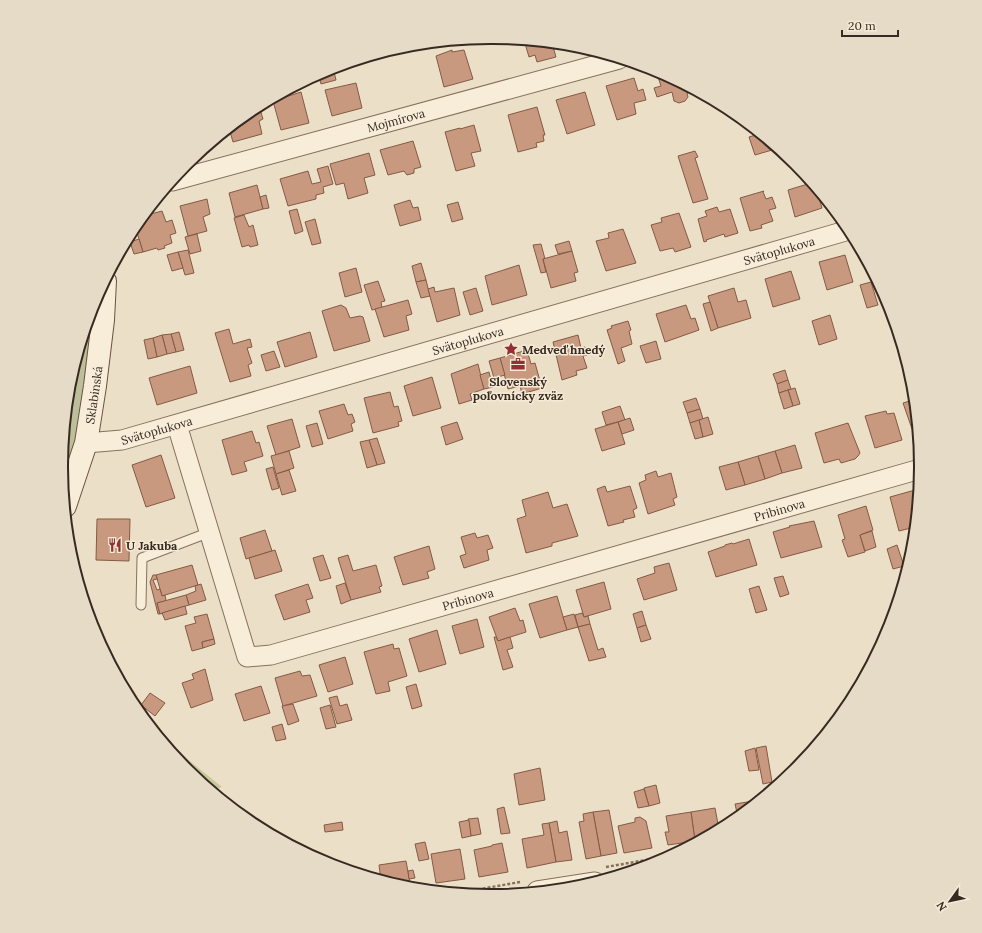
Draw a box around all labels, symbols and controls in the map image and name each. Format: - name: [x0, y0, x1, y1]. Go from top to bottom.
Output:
- scale bar: [842, 12, 898, 38]
- text: 20 m: [848, 18, 876, 33]
- street label: Mojmírova: [365, 105, 426, 135]
- street label: Svätoplukova: [742, 233, 816, 268]
- street label: Svätoplukova: [430, 323, 505, 358]
- place icon: Medveď hnedý: [503, 341, 519, 357]
- place label: Medveď hnedý: [522, 342, 606, 357]
- office icon: Slovenský poľovnícky zväz: [510, 356, 526, 372]
- street label: Sklabinská: [82, 365, 105, 425]
- place label: Slovenský poľovnícky zväz: [473, 374, 563, 403]
- street label: Svätoplukova: [119, 413, 194, 447]
- street label: Pribinova: [752, 495, 806, 524]
- restaurant icon: U Jakuba: [107, 537, 123, 553]
- place label: U Jakuba: [126, 538, 178, 553]
- street label: Pribinova: [440, 584, 495, 613]
- north arrow: [930, 881, 970, 921]
- text: N: [933, 899, 950, 914]

